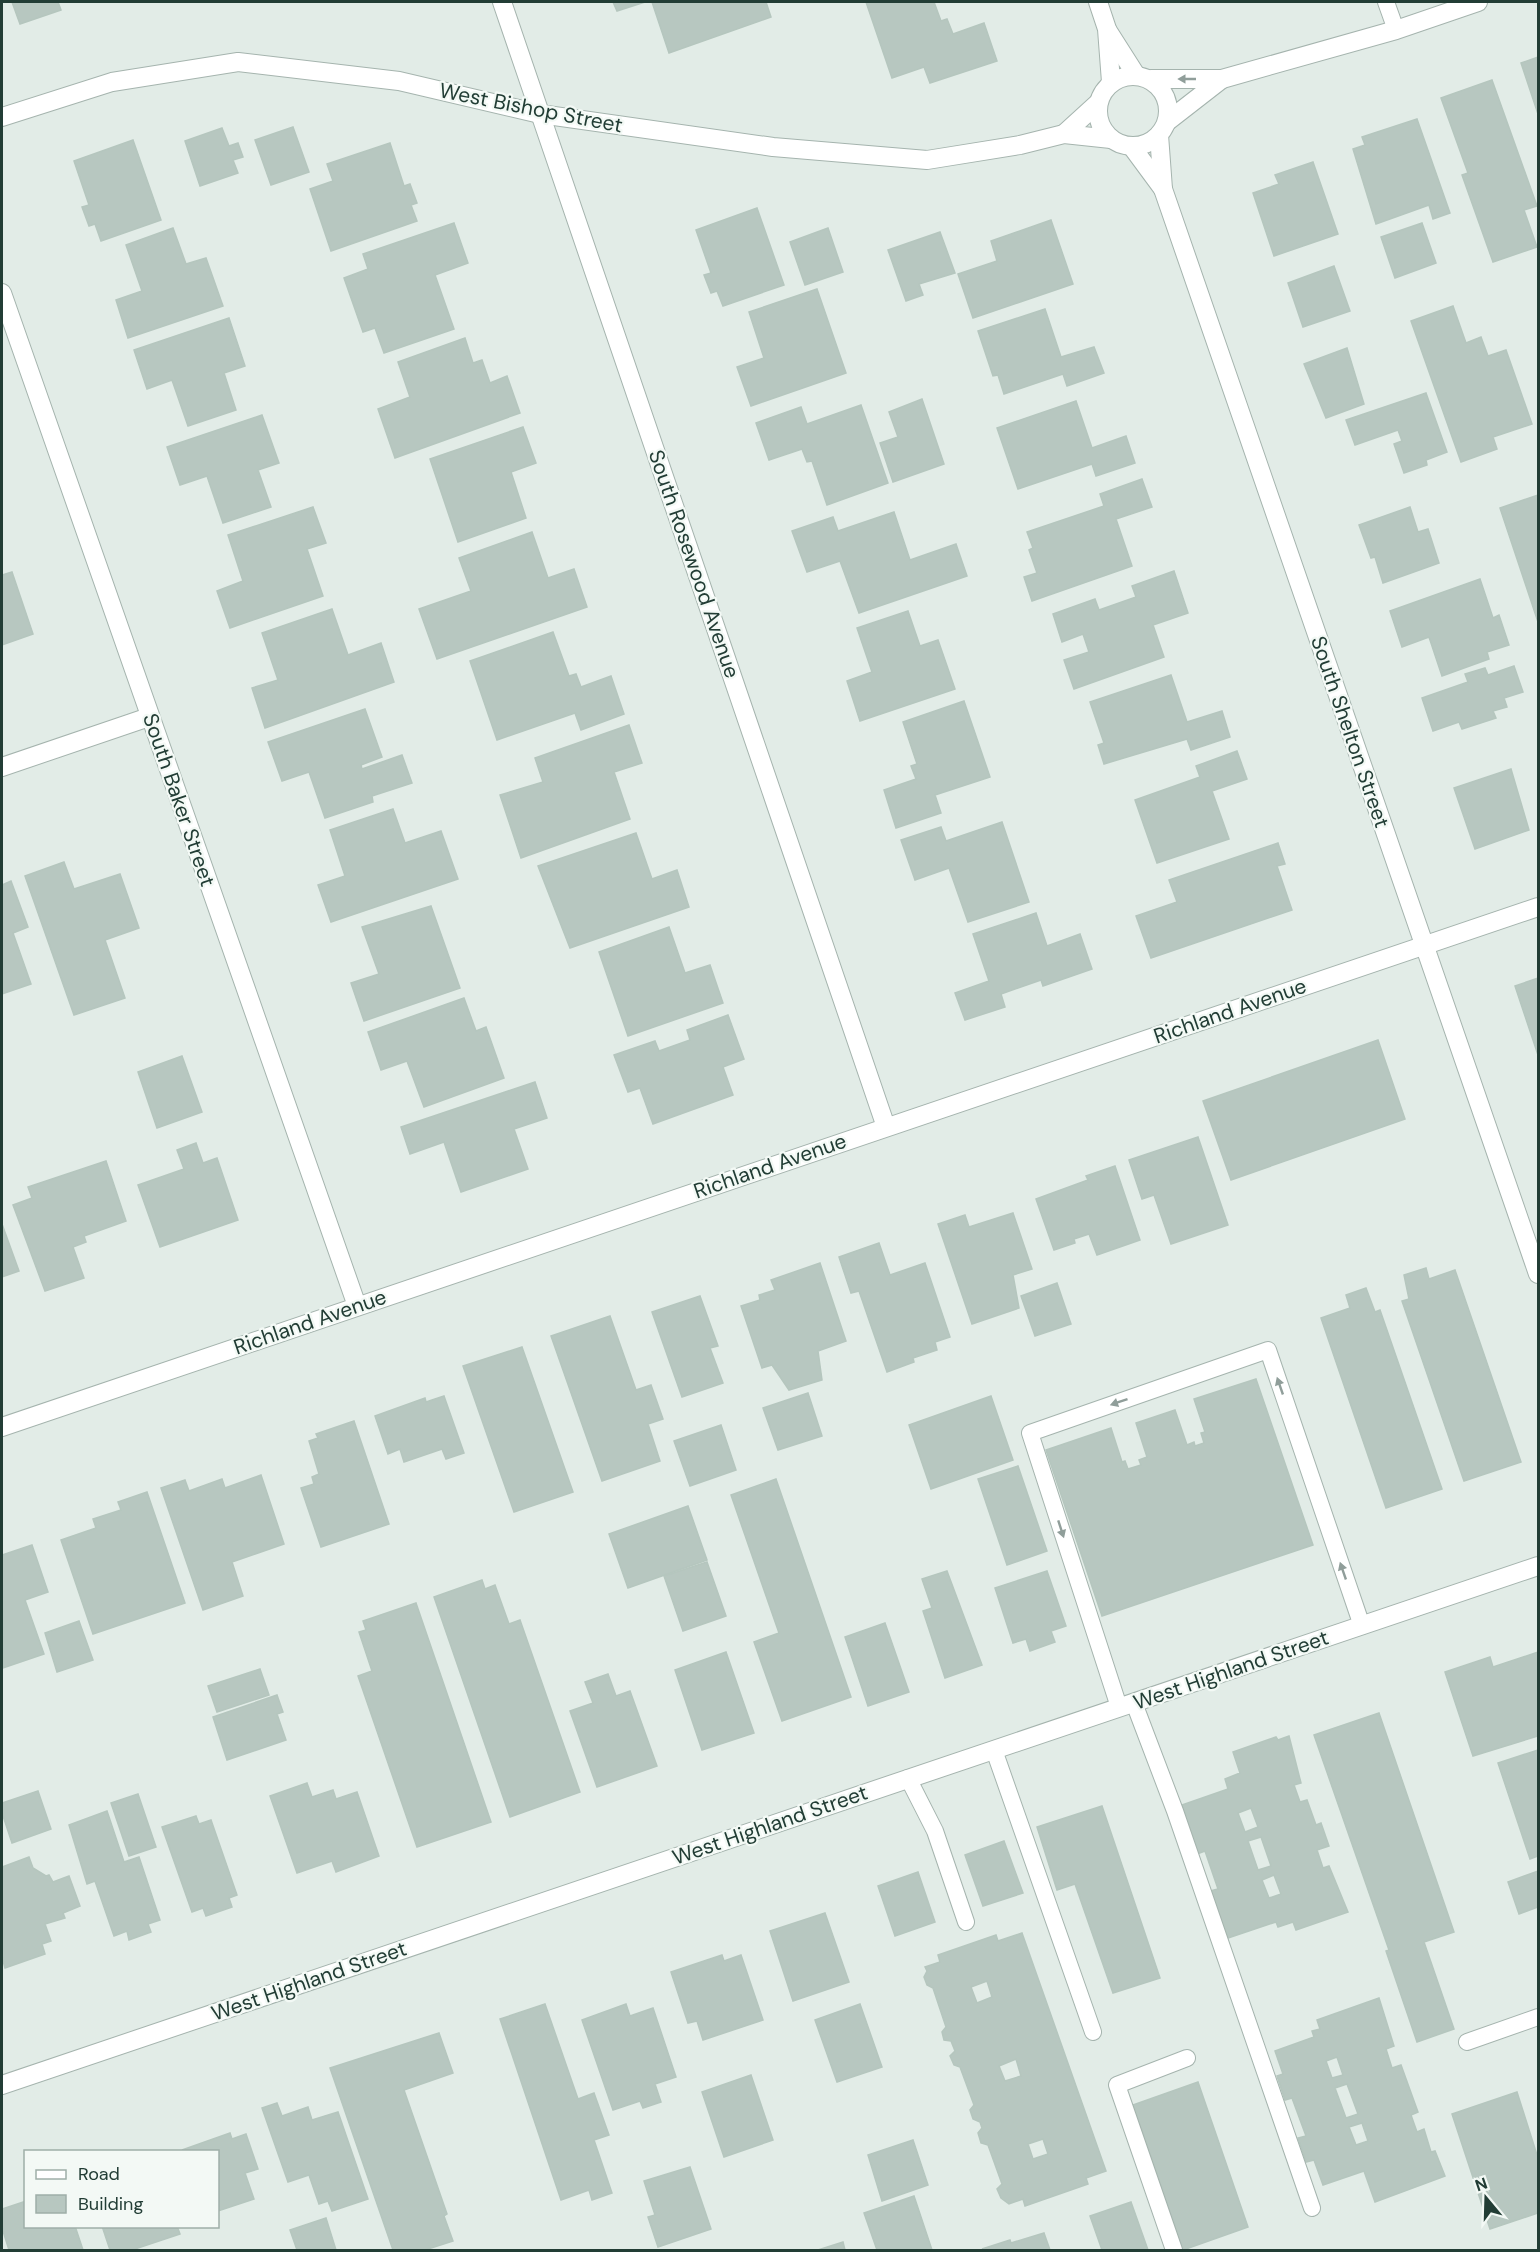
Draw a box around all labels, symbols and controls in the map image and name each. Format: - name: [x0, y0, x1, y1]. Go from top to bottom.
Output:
- one-way arrow: [1177, 74, 1196, 84]
- street label: West Bishop Street: [437, 77, 625, 139]
- street label: South Rosewood Avenue: [642, 446, 746, 682]
- street label: South Shelton Street: [1304, 632, 1396, 832]
- street label: South Baker Street: [136, 710, 222, 890]
- street label: Richland Avenue: [1150, 972, 1310, 1050]
- street label: Richland Avenue: [690, 1127, 850, 1205]
- street label: Richland Avenue: [230, 1283, 390, 1361]
- one-way arrow: [1275, 1377, 1284, 1395]
- one-way arrow: [1110, 1398, 1128, 1408]
- one-way arrow: [1057, 1520, 1066, 1538]
- one-way arrow: [1337, 1562, 1347, 1580]
- street label: West Highland Street: [1130, 1623, 1332, 1717]
- street label: West Highland Street: [669, 1778, 871, 1872]
- street label: West Highland Street: [208, 1934, 410, 2028]
- legend: [24, 2150, 219, 2228]
- text: Road: [78, 2162, 120, 2186]
- north arrow: [1456, 2168, 1516, 2228]
- text: N: [1472, 2172, 1490, 2196]
- text: Building: [78, 2192, 143, 2216]

